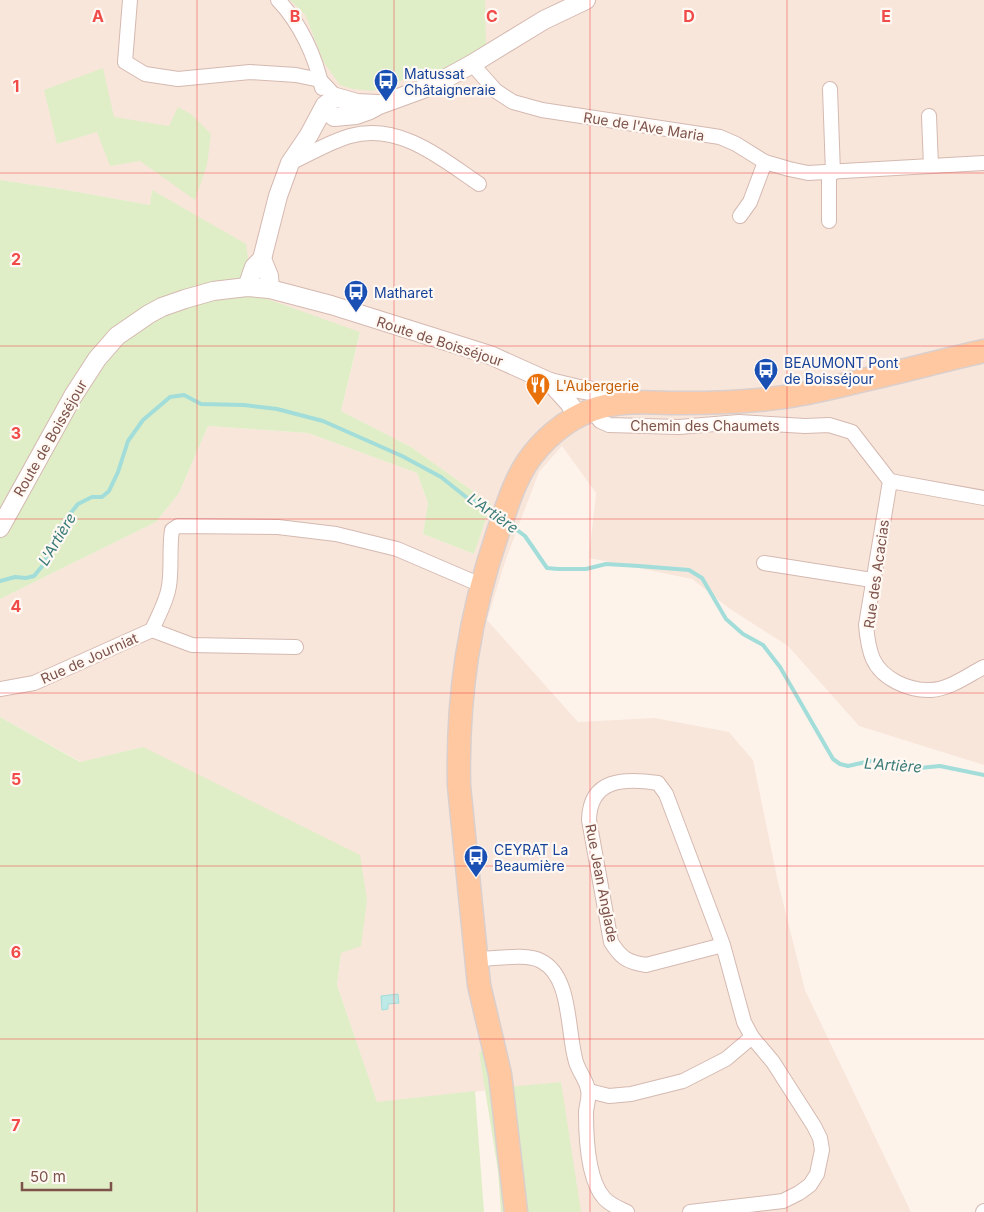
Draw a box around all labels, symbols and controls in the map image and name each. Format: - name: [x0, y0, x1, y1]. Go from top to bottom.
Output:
- text: A: [92, 6, 104, 26]
- text: B: [290, 6, 300, 26]
- text: C: [486, 6, 498, 26]
- text: D: [683, 6, 695, 26]
- text: E: [881, 6, 891, 26]
- place label: Matussat Châtaigneraie: [404, 65, 496, 98]
- bus stop icon: Matussat Châtaigneraie: [373, 68, 399, 102]
- text: 1: [13, 76, 19, 96]
- street label: Rue de l'Ave Maria: [582, 108, 706, 144]
- text: 2: [11, 249, 21, 269]
- bus stop icon: Matharet: [343, 279, 369, 313]
- place label: Matharet: [374, 284, 433, 301]
- street label: Route de Boisséjour: [375, 313, 505, 369]
- place label: BEAUMONT Pont de Boisséjour: [784, 354, 899, 387]
- bus stop icon: BEAUMONT Pont de Boisséjour: [753, 357, 779, 391]
- restaurant icon: L'Aubergerie: [525, 372, 551, 406]
- street label: Route de Boisséjour: [10, 377, 90, 499]
- place label: L'Aubergerie: [556, 377, 639, 394]
- street label: Chemin des Chaumets: [630, 417, 780, 434]
- text: 3: [11, 423, 21, 443]
- water label: L'Artière: [464, 489, 522, 537]
- water label: L'Artière: [34, 509, 80, 569]
- street label: Rue des Acacias: [860, 518, 892, 630]
- text: 4: [11, 596, 22, 616]
- street label: Rue de Journiat: [38, 629, 140, 687]
- water label: L'Artière: [863, 754, 923, 776]
- text: 5: [11, 769, 21, 789]
- street label: Rue Jean Anglade: [582, 822, 622, 944]
- place label: CEYRAT La Beaumière: [494, 841, 568, 874]
- bus stop icon: CEYRAT La Beaumière: [463, 844, 489, 878]
- text: 6: [11, 942, 21, 962]
- text: 7: [11, 1115, 21, 1135]
- scale bar: [22, 1160, 111, 1192]
- text: 50 m: [30, 1167, 66, 1186]

